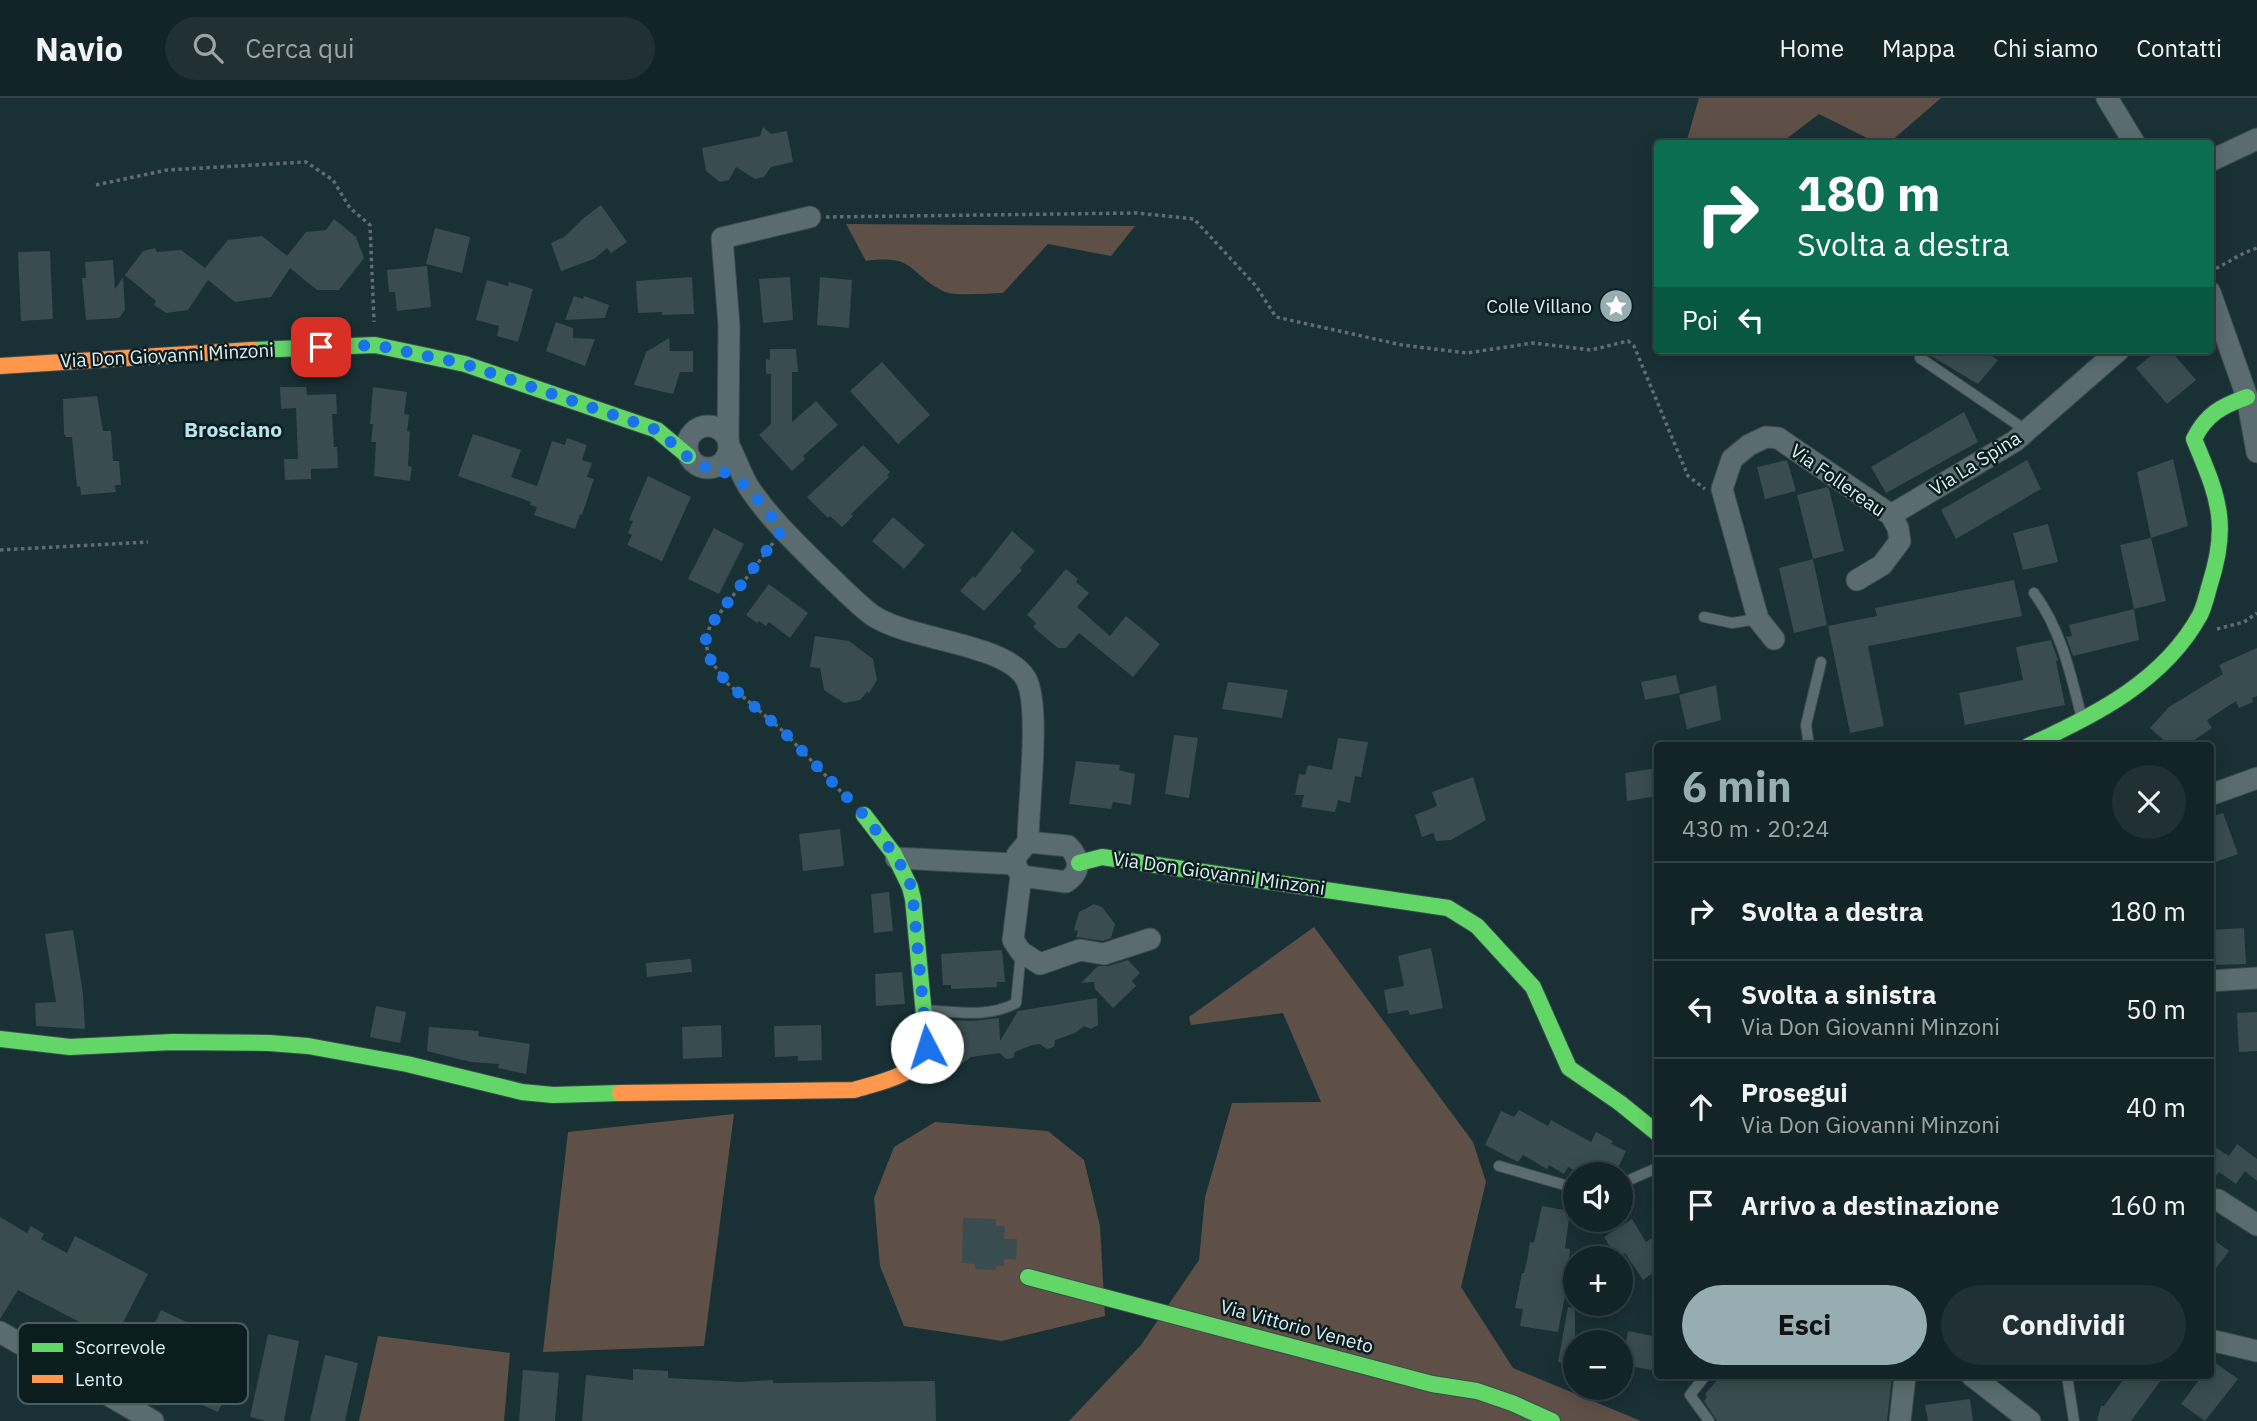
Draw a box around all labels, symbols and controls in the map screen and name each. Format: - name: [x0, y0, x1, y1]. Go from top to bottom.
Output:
- search box: [165, 17, 655, 80]
- text: Navio: [35, 27, 123, 70]
- icon: search: [189, 29, 227, 67]
- text: Cerca qui: [245, 31, 354, 65]
- text: Home: [1780, 32, 1844, 64]
- text: Mappa: [1882, 32, 1955, 64]
- text: Chi siamo: [1993, 32, 2098, 64]
- text: Contatti: [2136, 32, 2222, 64]
- text: 180 m: [1797, 161, 1941, 224]
- icon: right: [1682, 168, 1773, 259]
- text: Svolta a destra: [1797, 223, 2009, 265]
- place icon: Colle Villano: [1597, 287, 1635, 325]
- place label: Colle Villano: [1486, 294, 1592, 318]
- icon: left: [1732, 301, 1770, 339]
- text: Poi: [1682, 303, 1718, 337]
- pin: [291, 317, 351, 377]
- icon: arrive: [302, 328, 340, 366]
- street label: Via Don Giovanni Minzoni: [60, 337, 274, 373]
- district label: Brosciano: [184, 415, 282, 443]
- street label: Via La Spina: [1925, 426, 2025, 500]
- street label: Via Follereau: [1786, 438, 1890, 522]
- text: 6 min: [1682, 759, 1792, 814]
- button: close: [2112, 765, 2186, 839]
- text: 430 m · 20:24: [1682, 813, 1829, 843]
- street label: Via Don Giovanni Minzoni: [1111, 846, 1327, 900]
- icon: right: [1682, 892, 1720, 930]
- text: Svolta a destra: [1741, 894, 1923, 928]
- text: 180 m: [2110, 894, 2186, 928]
- text: Svolta a sinistra: [1741, 977, 1937, 1011]
- icon: left: [1682, 990, 1720, 1028]
- text: 50 m: [2126, 992, 2186, 1026]
- position arrow: [890, 1010, 964, 1084]
- text: Via Don Giovanni Minzoni: [1741, 1011, 2000, 1041]
- text: Prosegui: [1741, 1075, 1848, 1109]
- icon: ahead: [1682, 1088, 1720, 1126]
- text: 40 m: [2126, 1090, 2186, 1124]
- text: Via Don Giovanni Minzoni: [1741, 1109, 2000, 1139]
- map controls: [1563, 1162, 1633, 1400]
- button: sound: [1563, 1162, 1633, 1232]
- icon: arrive: [1682, 1186, 1720, 1224]
- text: Arrivo a destinazione: [1741, 1188, 1999, 1222]
- text: 160 m: [2110, 1188, 2186, 1222]
- button: +: [1563, 1246, 1633, 1316]
- button: Esci: [1682, 1285, 1927, 1365]
- button: Condividi: [1941, 1285, 2186, 1365]
- street label: Via Vittorio Veneto: [1218, 1294, 1376, 1358]
- legend: [18, 1323, 248, 1404]
- button: −: [1563, 1330, 1633, 1400]
- text: Scorrevole: [75, 1335, 166, 1359]
- text: Lento: [75, 1367, 123, 1391]

